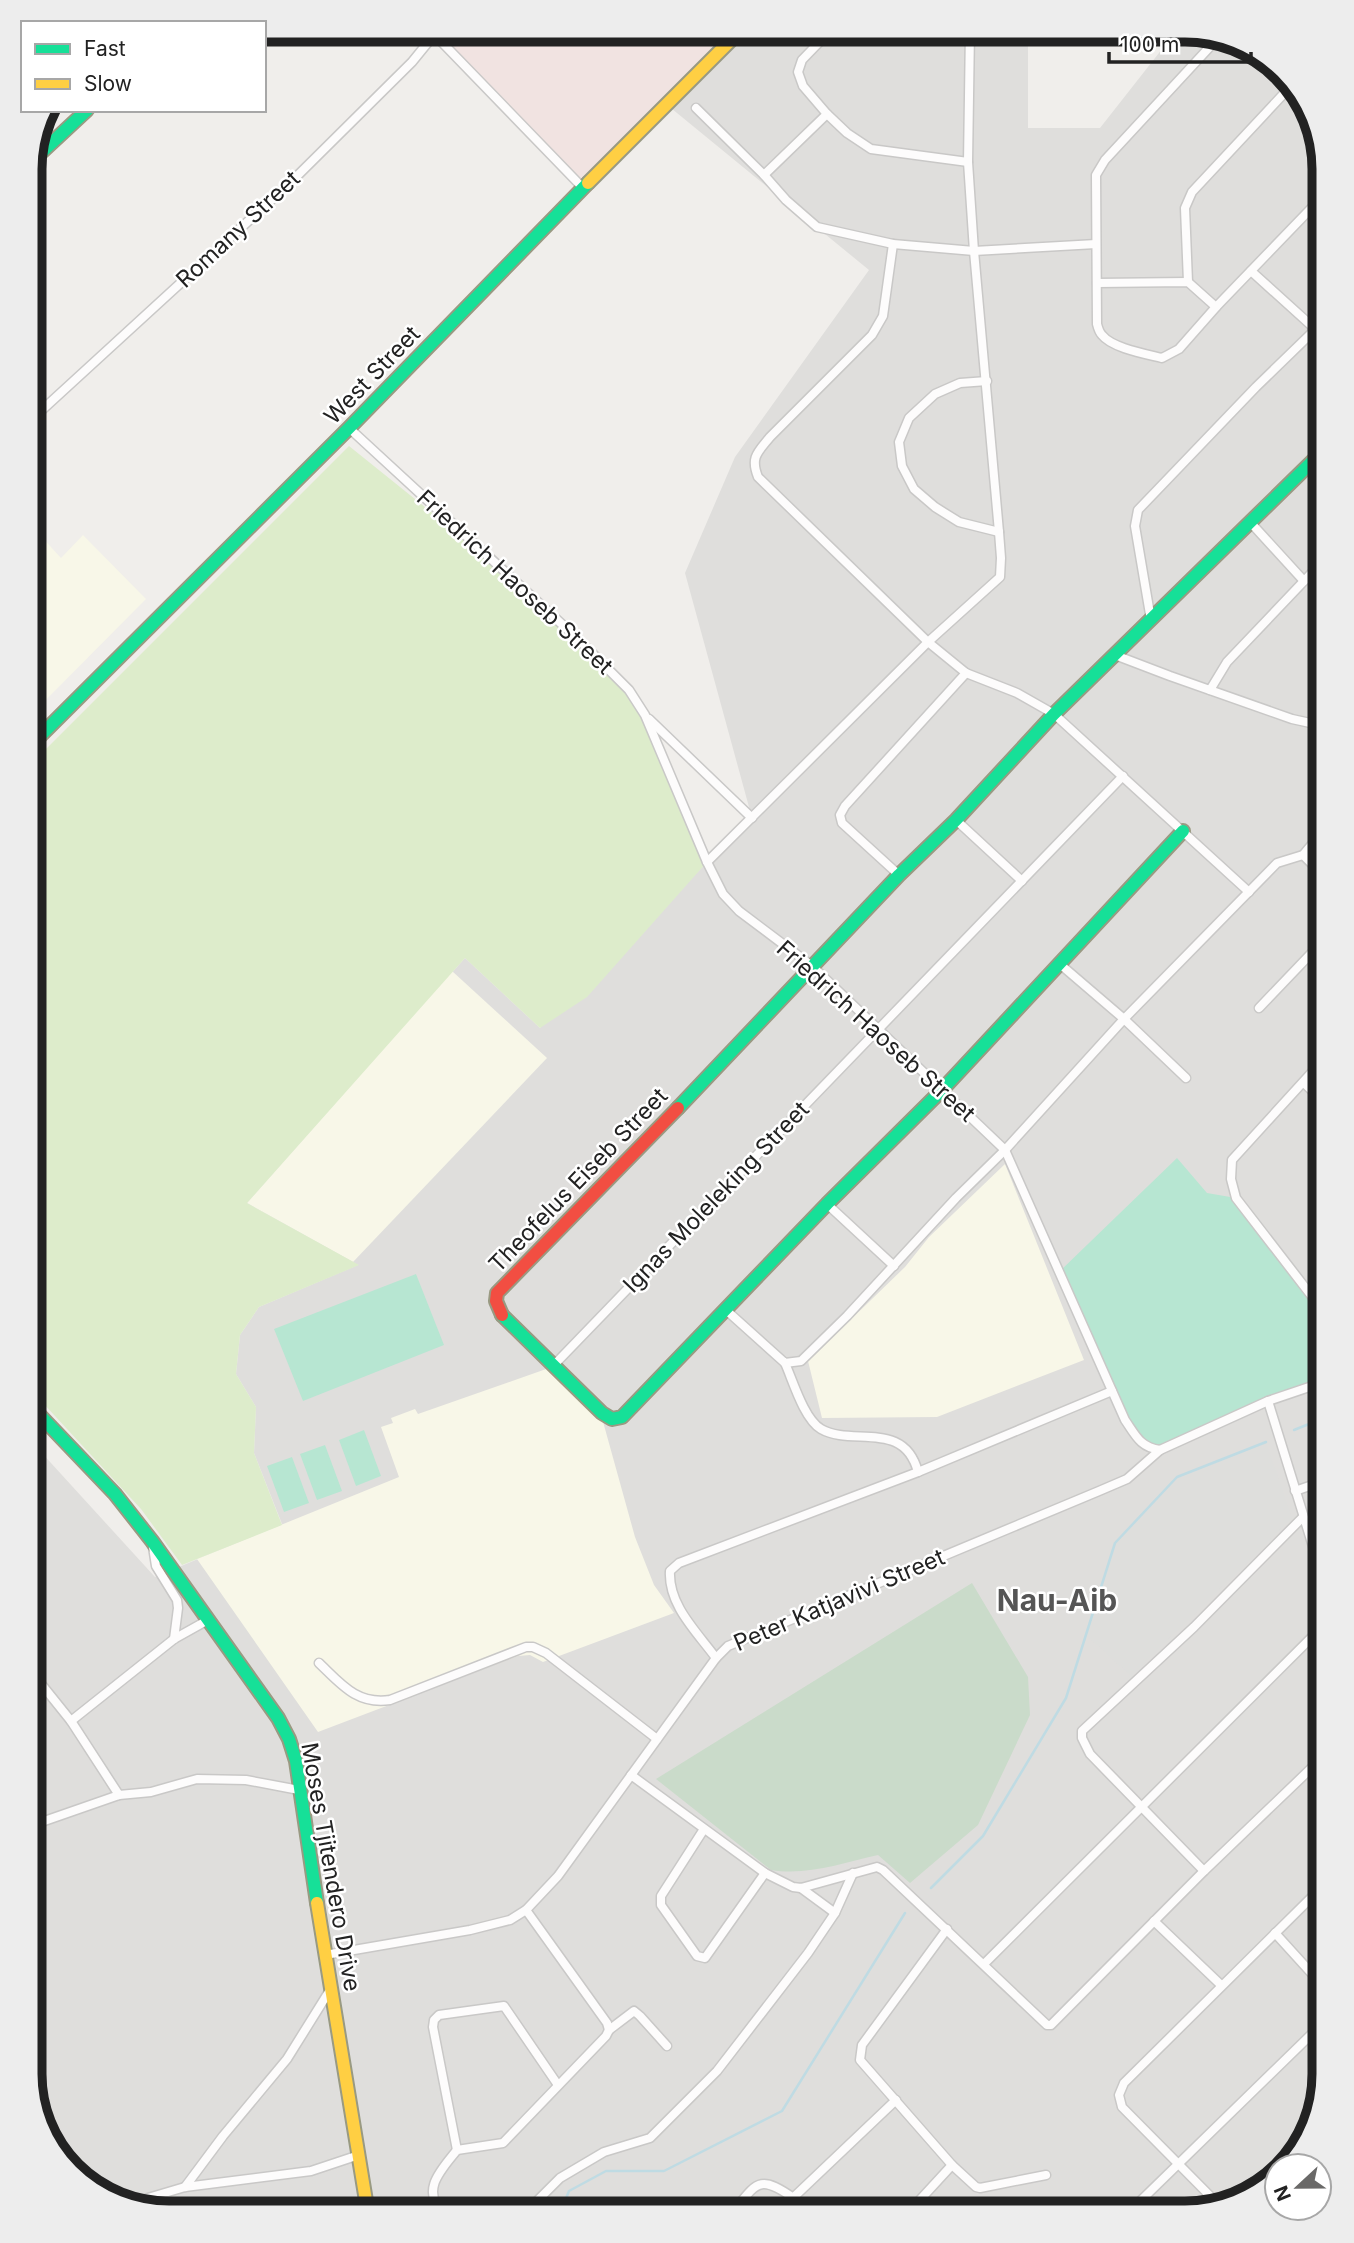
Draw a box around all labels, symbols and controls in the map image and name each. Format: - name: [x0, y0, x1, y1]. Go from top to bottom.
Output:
- legend: [21, 21, 266, 112]
- scale bar: [1109, 21, 1251, 65]
- text: 100 m: [1120, 32, 1179, 57]
- text: Fast: [84, 36, 126, 61]
- text: Slow: [84, 71, 132, 96]
- street label: Romany Street: [170, 164, 306, 293]
- street label: West Street: [318, 320, 426, 430]
- street label: Friedrich Haoseb Street: [411, 484, 619, 680]
- street label: Friedrich Haoseb Street: [771, 934, 981, 1128]
- street label: Theofelus Eiseb Street: [483, 1082, 674, 1278]
- street label: Ignas Moleleking Street: [617, 1095, 815, 1299]
- street label: Peter Katjavivi Street: [729, 1543, 949, 1657]
- district label: Nau-Aib: [997, 1582, 1117, 1618]
- street label: Moses Tjitendero Drive: [295, 1740, 367, 1994]
- north arrow: [1263, 2152, 1333, 2222]
- text: N: [1269, 2182, 1296, 2204]

